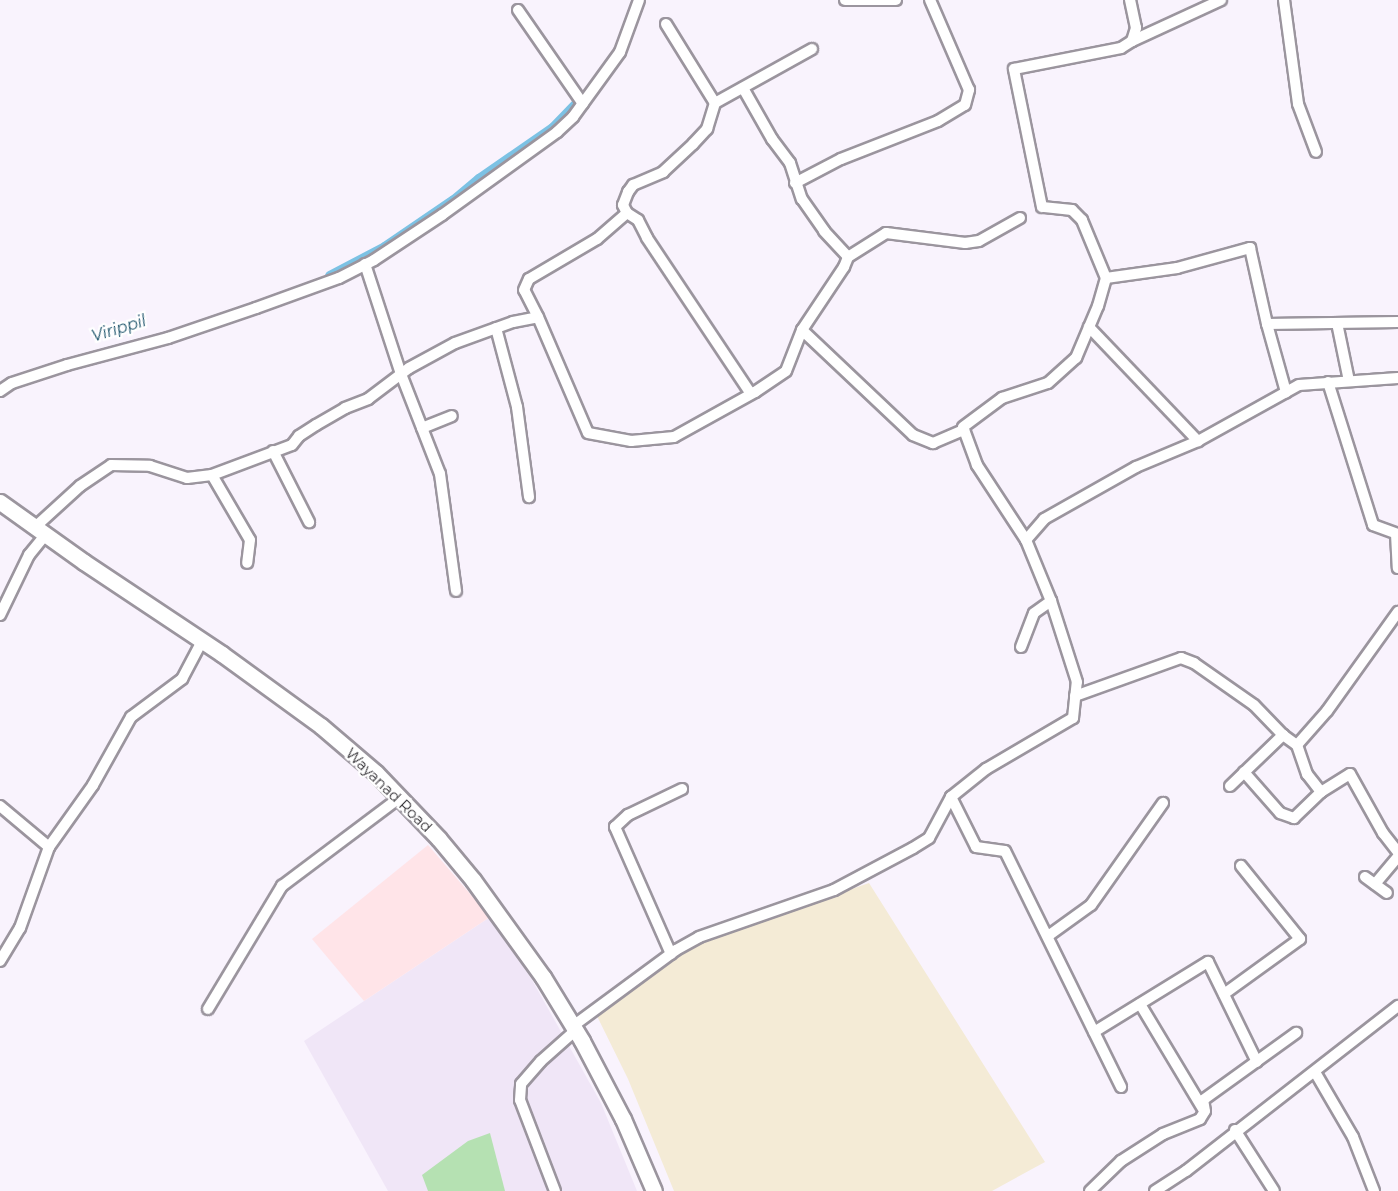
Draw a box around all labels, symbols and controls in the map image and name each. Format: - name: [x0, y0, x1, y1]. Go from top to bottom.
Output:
- water label: Virippil: [89, 312, 149, 346]
- street label: Wayanad Road: [342, 744, 436, 836]

